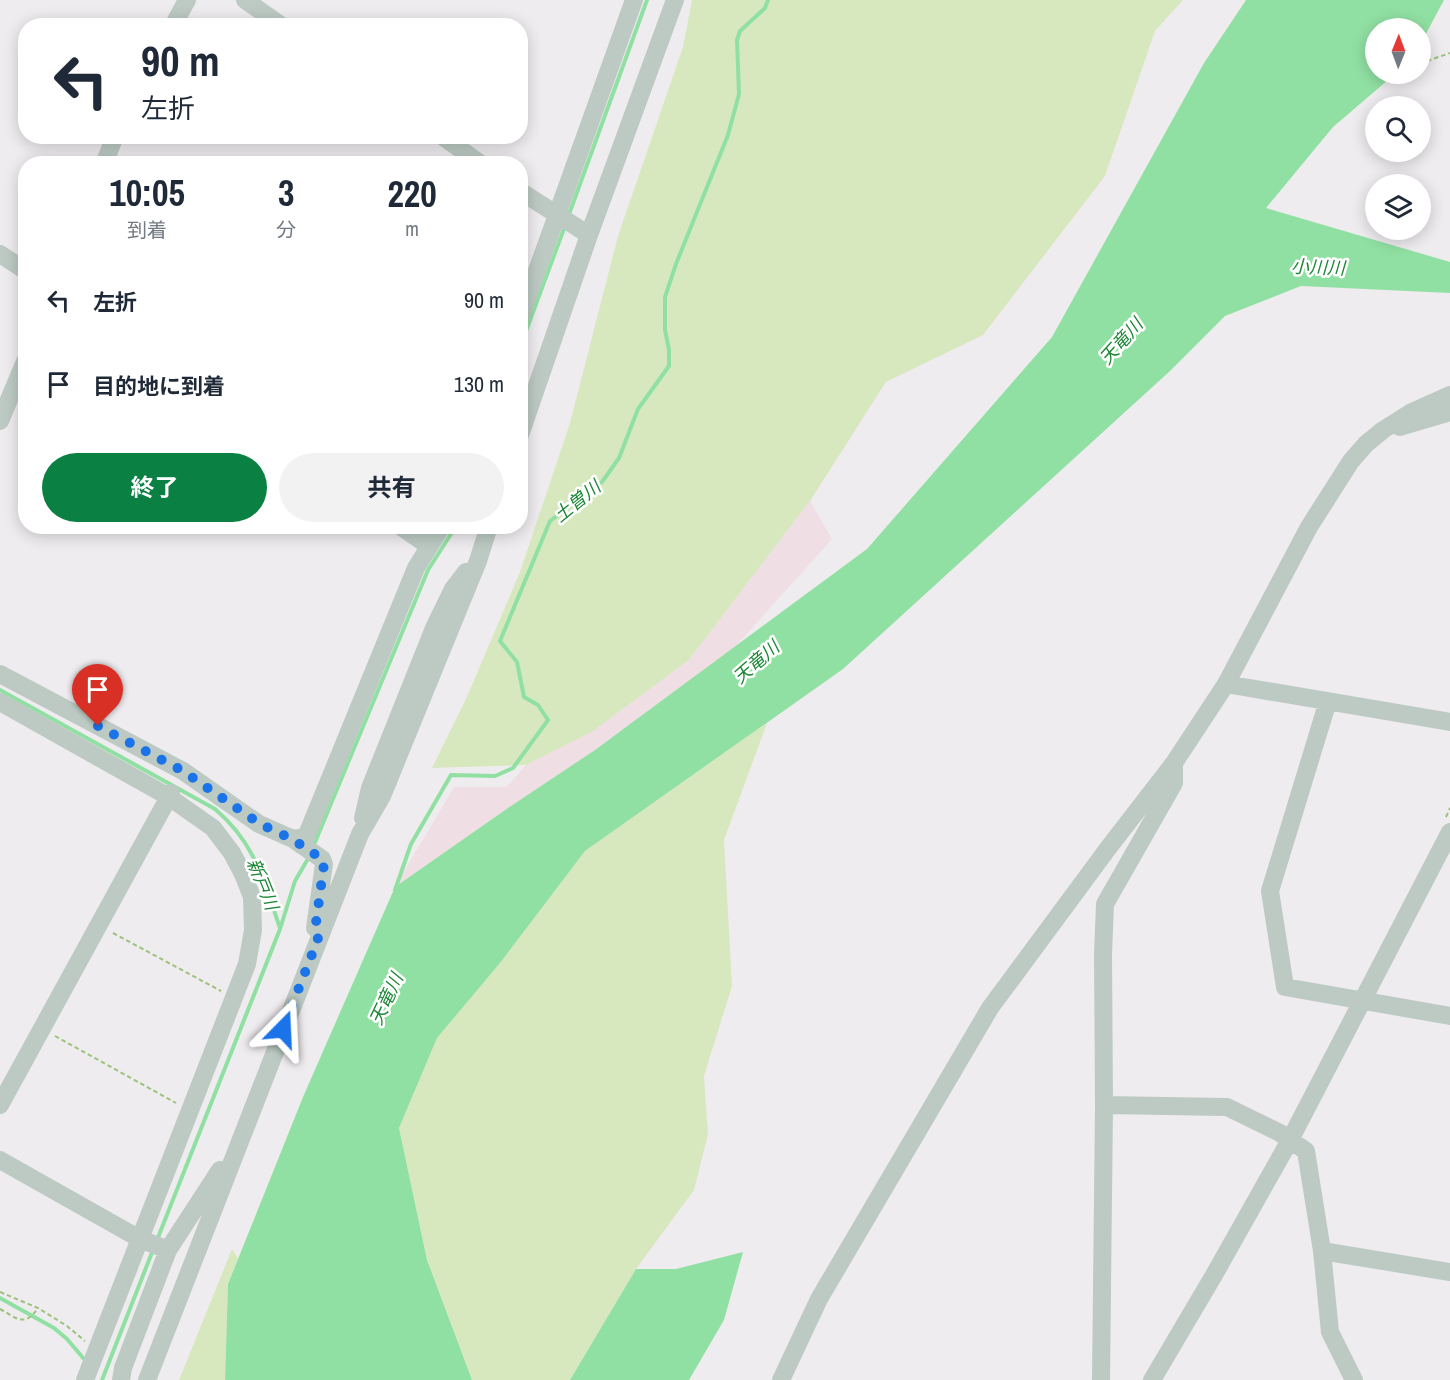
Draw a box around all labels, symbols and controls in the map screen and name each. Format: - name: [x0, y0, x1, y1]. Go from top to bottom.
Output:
- north arrow: [1365, 18, 1431, 84]
- map controls: [1365, 18, 1431, 240]
- text: 90 m: [141, 33, 220, 89]
- icon: left: [42, 42, 120, 120]
- text: 左折: [141, 90, 195, 126]
- button: search: [1365, 96, 1431, 162]
- text: 10:05: [109, 169, 185, 217]
- text: 3: [278, 169, 294, 217]
- text: 220: [387, 170, 437, 218]
- button: layers: [1365, 174, 1431, 240]
- text: m: [405, 215, 419, 242]
- text: 到着: [127, 216, 167, 243]
- text: 分: [276, 216, 296, 243]
- water label: 小川川: [1291, 254, 1347, 281]
- icon: left: [42, 284, 75, 317]
- text: 90 m: [464, 285, 504, 315]
- text: 左折: [93, 287, 137, 317]
- water label: 天竜川: [1094, 311, 1150, 369]
- icon: arrive: [42, 368, 75, 401]
- text: 130 m: [454, 369, 504, 399]
- text: 目的地に到着: [93, 371, 225, 401]
- button: 終了: [42, 453, 267, 522]
- button: 共有: [279, 453, 504, 522]
- water label: 土曽川: [548, 473, 607, 528]
- water label: 天竜川: [727, 634, 786, 689]
- pin: [72, 664, 123, 726]
- icon: arrive: [81, 673, 114, 706]
- water label: 新戸川: [241, 854, 285, 916]
- water label: 天竜川: [363, 967, 410, 1029]
- position arrow: [251, 997, 315, 1061]

